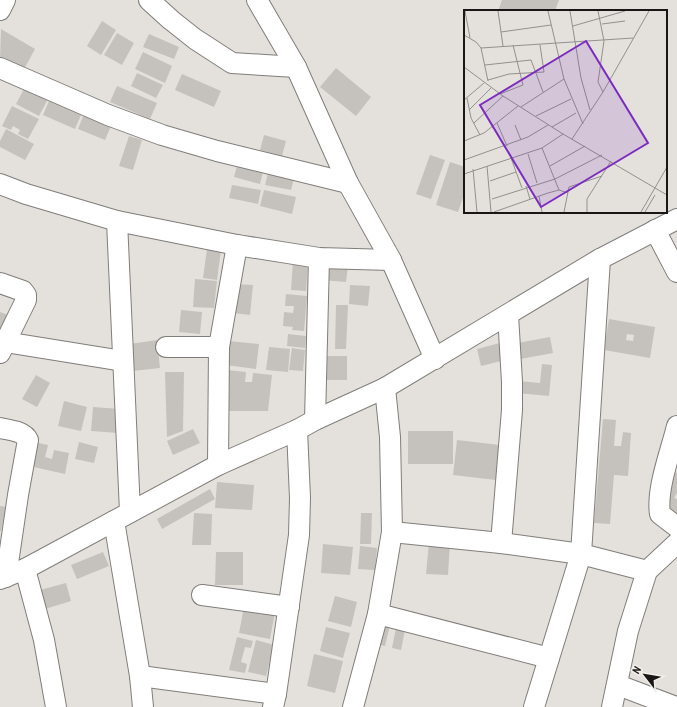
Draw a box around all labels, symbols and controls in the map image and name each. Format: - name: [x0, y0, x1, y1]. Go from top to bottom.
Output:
- inset map: [464, 10, 667, 213]
- north arrow: [625, 655, 665, 695]
- text: N: [629, 663, 644, 676]

